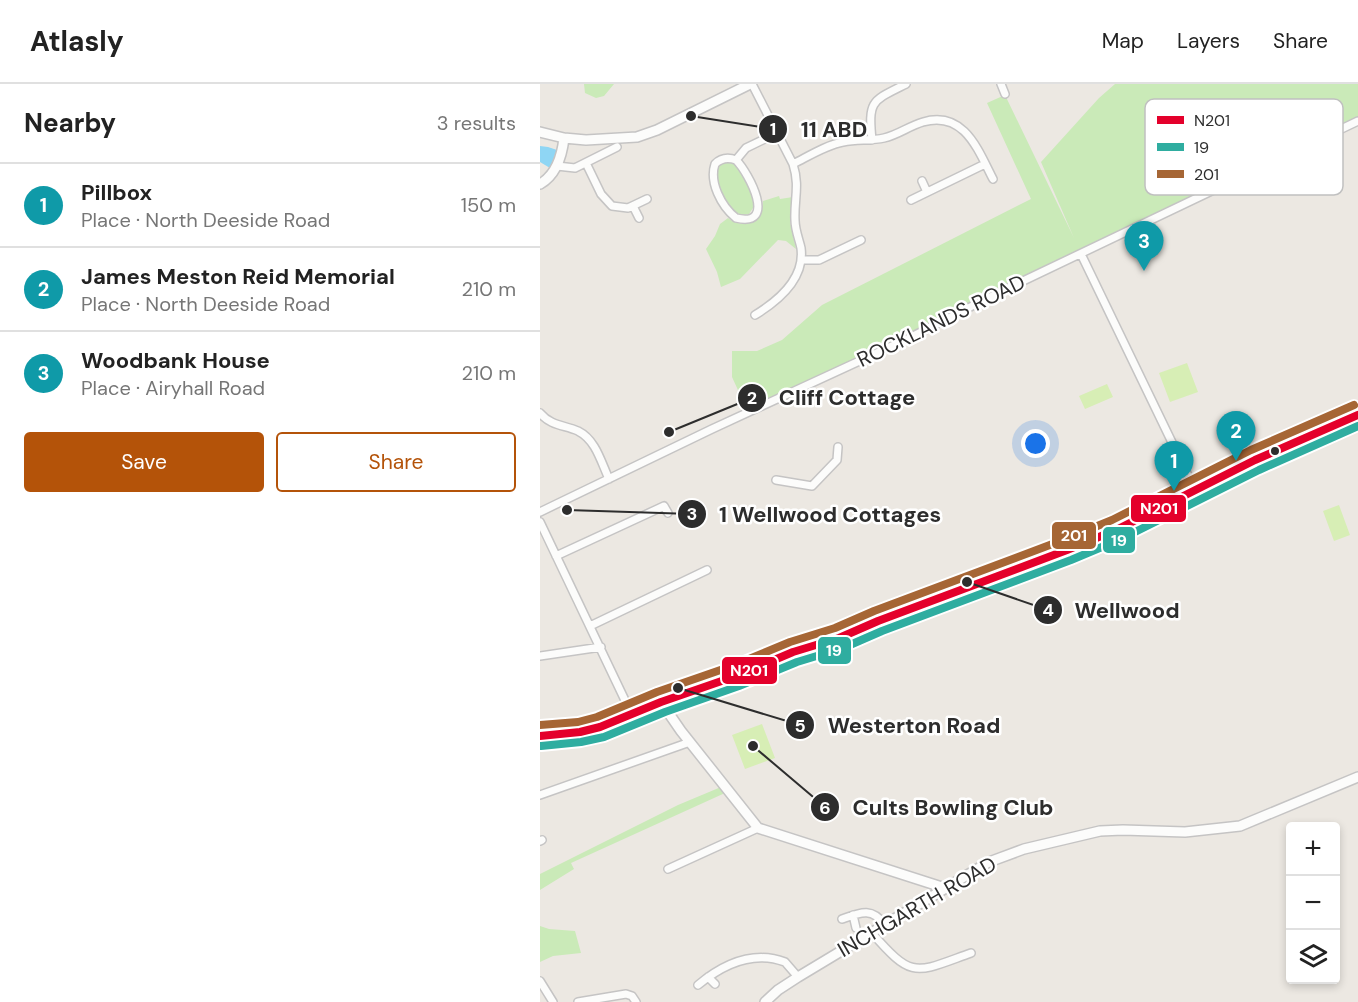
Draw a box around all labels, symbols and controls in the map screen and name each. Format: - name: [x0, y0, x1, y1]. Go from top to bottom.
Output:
- text: Atlasly: [30, 23, 124, 60]
- text: Map: [1102, 27, 1144, 55]
- text: Layers: [1177, 27, 1240, 55]
- text: Share: [1273, 27, 1328, 55]
- legend: [1145, 99, 1343, 195]
- text: Nearby: [24, 106, 116, 140]
- callout: 11 ABD: [758, 109, 879, 149]
- text: 3 results: [437, 110, 516, 136]
- text: N201: [1194, 110, 1230, 131]
- text: 11 ABD: [801, 115, 867, 144]
- text: 1: [770, 117, 776, 141]
- text: 19: [1194, 137, 1209, 158]
- text: 201: [1194, 164, 1219, 185]
- text: Pillbox: [81, 178, 152, 207]
- text: 1: [40, 192, 47, 218]
- text: 150 m: [461, 192, 516, 218]
- text: Place · North Deeside Road: [81, 207, 330, 233]
- pin: 3: [1124, 222, 1164, 271]
- text: James Meston Reid Memorial: [81, 262, 395, 291]
- street label: ROCKLANDS ROAD: [852, 268, 1030, 374]
- text: 2: [38, 276, 49, 302]
- text: 210 m: [461, 276, 516, 302]
- text: Place · North Deeside Road: [81, 291, 330, 317]
- text: Woodbank House: [81, 346, 270, 375]
- text: 3: [37, 360, 50, 386]
- text: 210 m: [461, 360, 516, 386]
- text: Place · Airyhall Road: [81, 375, 265, 401]
- callout: Cliff Cottage: [737, 378, 927, 418]
- text: Cliff Cottage: [779, 383, 915, 412]
- text: 2: [747, 386, 757, 410]
- pin: 2: [1216, 412, 1256, 461]
- your location: [1021, 429, 1050, 458]
- button: Save: [24, 432, 264, 492]
- button: Share: [276, 432, 516, 492]
- pin: 1: [1154, 442, 1194, 491]
- unlabelled marker: [1269, 445, 1281, 457]
- callout: 1 Wellwood Cottages: [677, 494, 953, 534]
- line badge: N201: [1130, 494, 1187, 523]
- text: N201: [1140, 498, 1178, 519]
- text: 1 Wellwood Cottages: [719, 500, 941, 529]
- text: 3: [687, 502, 697, 526]
- line badge: 201: [1051, 521, 1097, 550]
- text: 201: [1061, 525, 1087, 546]
- line badge: 19: [1102, 526, 1136, 554]
- text: 19: [1111, 530, 1127, 551]
- callout: Wellwood: [1033, 590, 1192, 630]
- text: Wellwood: [1074, 596, 1180, 625]
- text: 4: [1042, 598, 1054, 622]
- line badge: 19: [817, 636, 852, 665]
- text: 19: [826, 640, 842, 661]
- line badge: N201: [721, 656, 778, 685]
- text: N201: [730, 660, 768, 681]
- callout: Westerton Road: [785, 705, 1012, 745]
- text: Westerton Road: [828, 711, 1000, 740]
- text: 5: [794, 714, 806, 738]
- callout: Cults Bowling Club: [810, 787, 1065, 827]
- text: Cults Bowling Club: [852, 793, 1054, 822]
- text: 6: [819, 796, 831, 820]
- map controls: [1286, 822, 1340, 984]
- button: +: [1286, 822, 1340, 876]
- street label: INCHGARTH ROAD: [833, 850, 1001, 964]
- button: −: [1286, 876, 1340, 930]
- button: layers: [1286, 930, 1340, 984]

